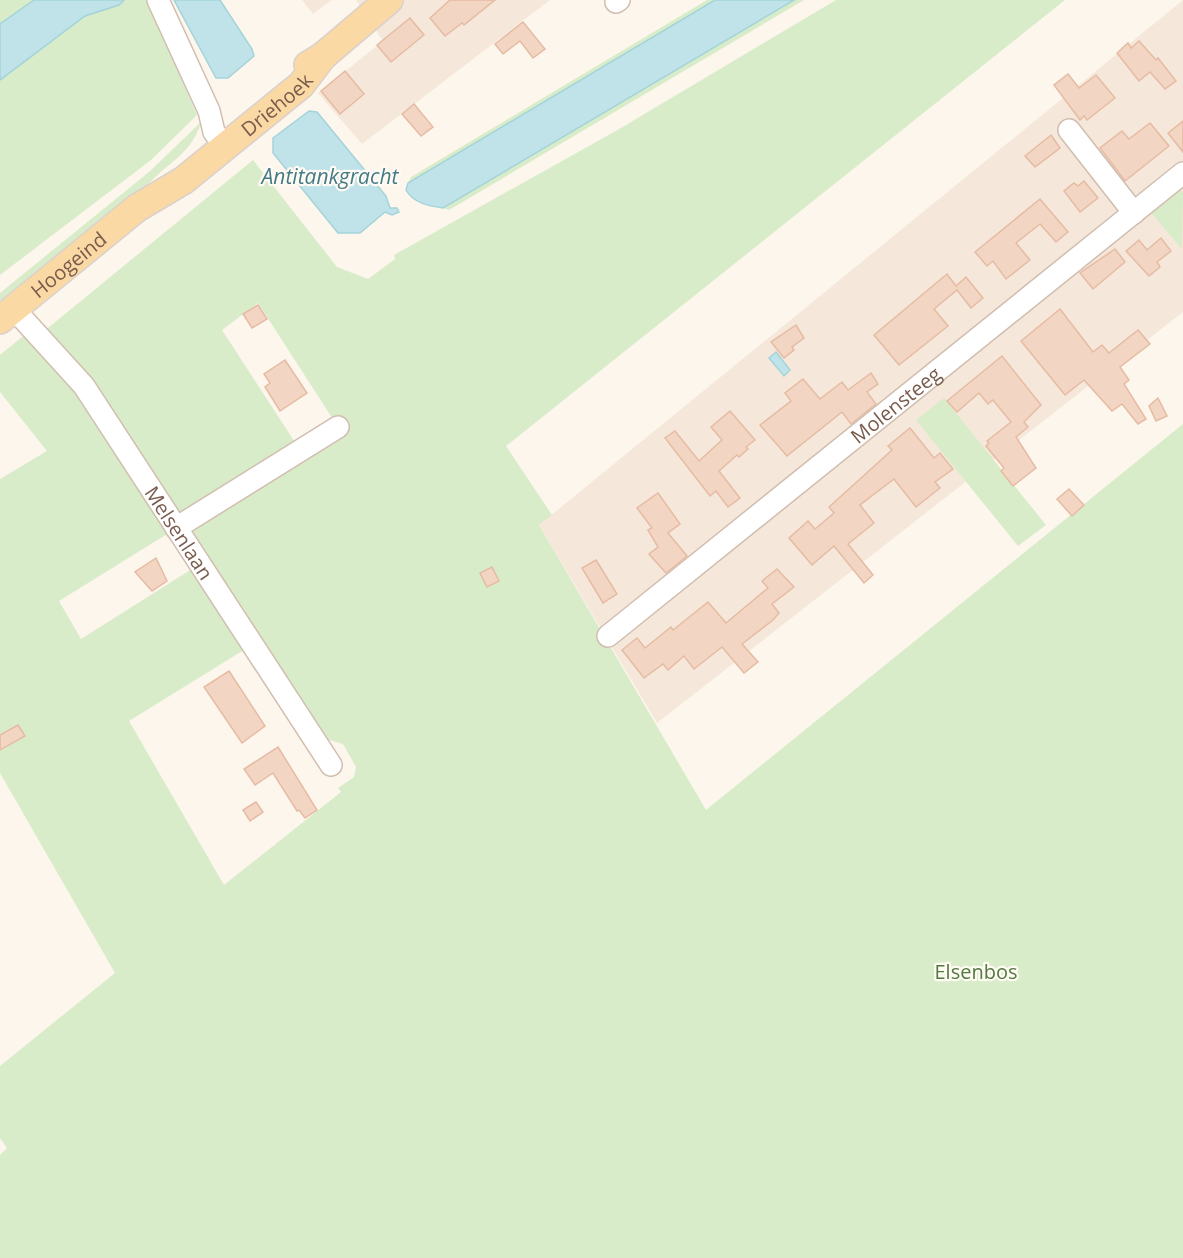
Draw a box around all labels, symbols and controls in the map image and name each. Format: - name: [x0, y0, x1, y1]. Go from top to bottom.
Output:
- street label: Driehoek: [235, 68, 319, 142]
- water label: Antitankgracht: [260, 162, 400, 190]
- street label: Hoogeind: [25, 225, 112, 303]
- street label: Molensteeg: [845, 360, 946, 449]
- street label: Melsenlaan: [139, 480, 220, 585]
- park label: Elsenbos: [935, 958, 1018, 985]

